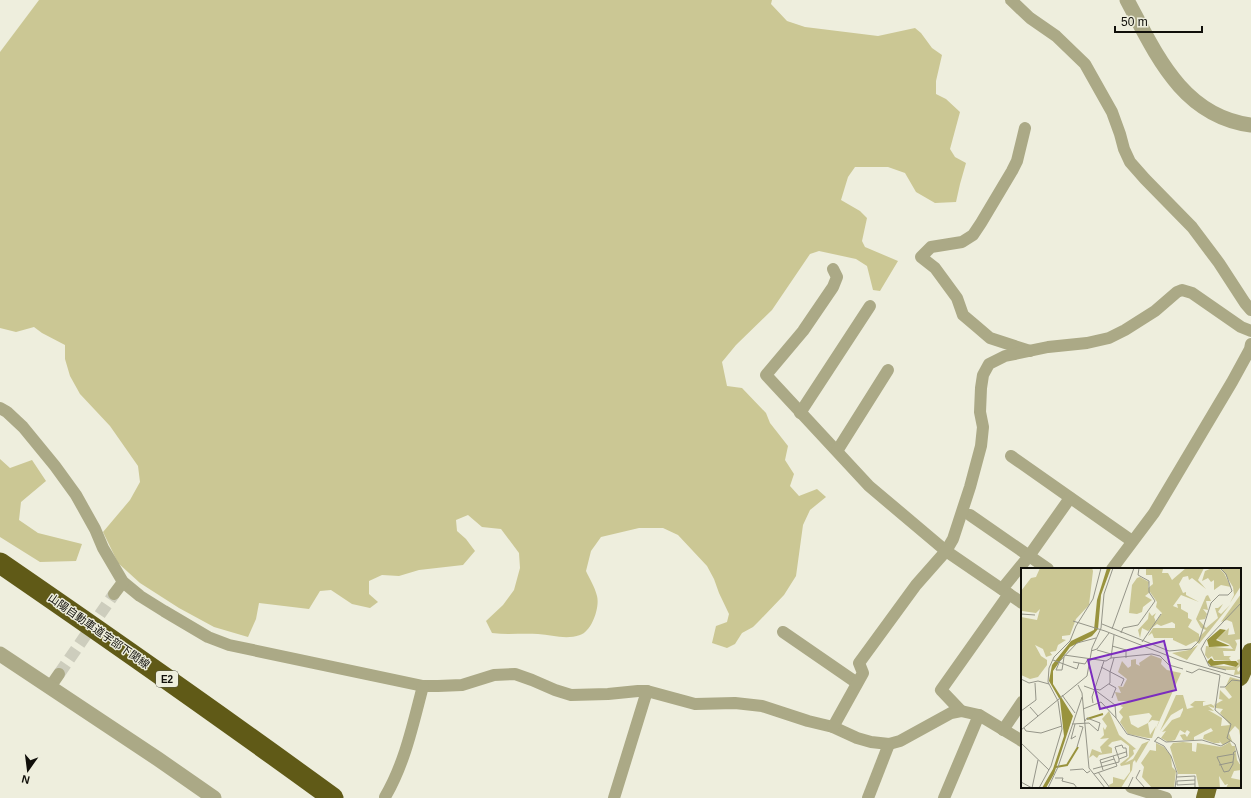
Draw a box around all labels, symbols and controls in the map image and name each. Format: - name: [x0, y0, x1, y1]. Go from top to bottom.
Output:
- scale bar: [1115, 8, 1202, 34]
- text: 50 m: [1121, 15, 1148, 29]
- inset map: [1021, 568, 1241, 788]
- street label: 山陽自動車道宇部下関線: [46, 591, 152, 671]
- road number: E2: [156, 671, 178, 687]
- north arrow: [8, 750, 48, 790]
- text: N: [20, 773, 31, 786]

